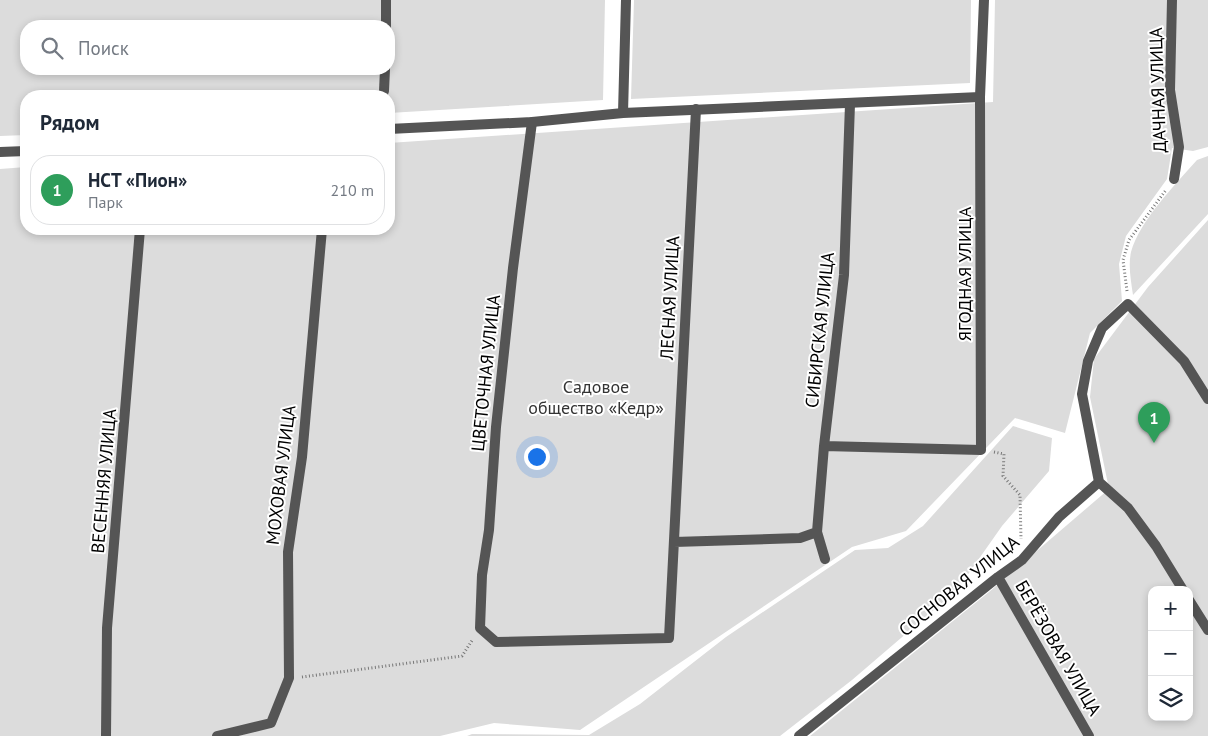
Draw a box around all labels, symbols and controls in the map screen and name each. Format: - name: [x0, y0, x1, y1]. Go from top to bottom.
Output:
- search box: [20, 20, 395, 75]
- street label: ДАЧНАЯ УЛИЦА: [1144, 27, 1171, 153]
- icon: search: [38, 34, 66, 62]
- text: Поиск: [78, 36, 129, 60]
- text: Рядом: [40, 109, 99, 136]
- text: НСТ «Пион»: [88, 168, 187, 192]
- text: 1: [52, 180, 62, 200]
- text: 210 m: [331, 180, 374, 200]
- text: Парк: [88, 192, 123, 212]
- street label: ЯГОДНАЯ УЛИЦА: [953, 206, 976, 341]
- street label: ЛЕСНАЯ УЛИЦА: [655, 235, 684, 362]
- street label: СИБИРСКАЯ УЛИЦА: [800, 250, 839, 409]
- street label: ЦВЕТОЧНАЯ УЛИЦА: [466, 293, 505, 453]
- park label: Садовое общество «Кедр»: [528, 375, 664, 419]
- pin: 1: [1138, 402, 1170, 443]
- street label: МОХОВАЯ УЛИЦА: [261, 403, 301, 546]
- street label: ВЕСЕННЯЯ УЛИЦА: [86, 407, 121, 554]
- your location: [524, 444, 550, 470]
- street label: СОСНОВАЯ УЛИЦА: [894, 530, 1024, 641]
- street label: БЕРЁЗОВАЯ УЛИЦА: [1010, 576, 1107, 720]
- map controls: [1148, 586, 1193, 721]
- button: +: [1148, 586, 1193, 631]
- button: −: [1148, 631, 1193, 676]
- button: layers: [1148, 676, 1193, 721]

